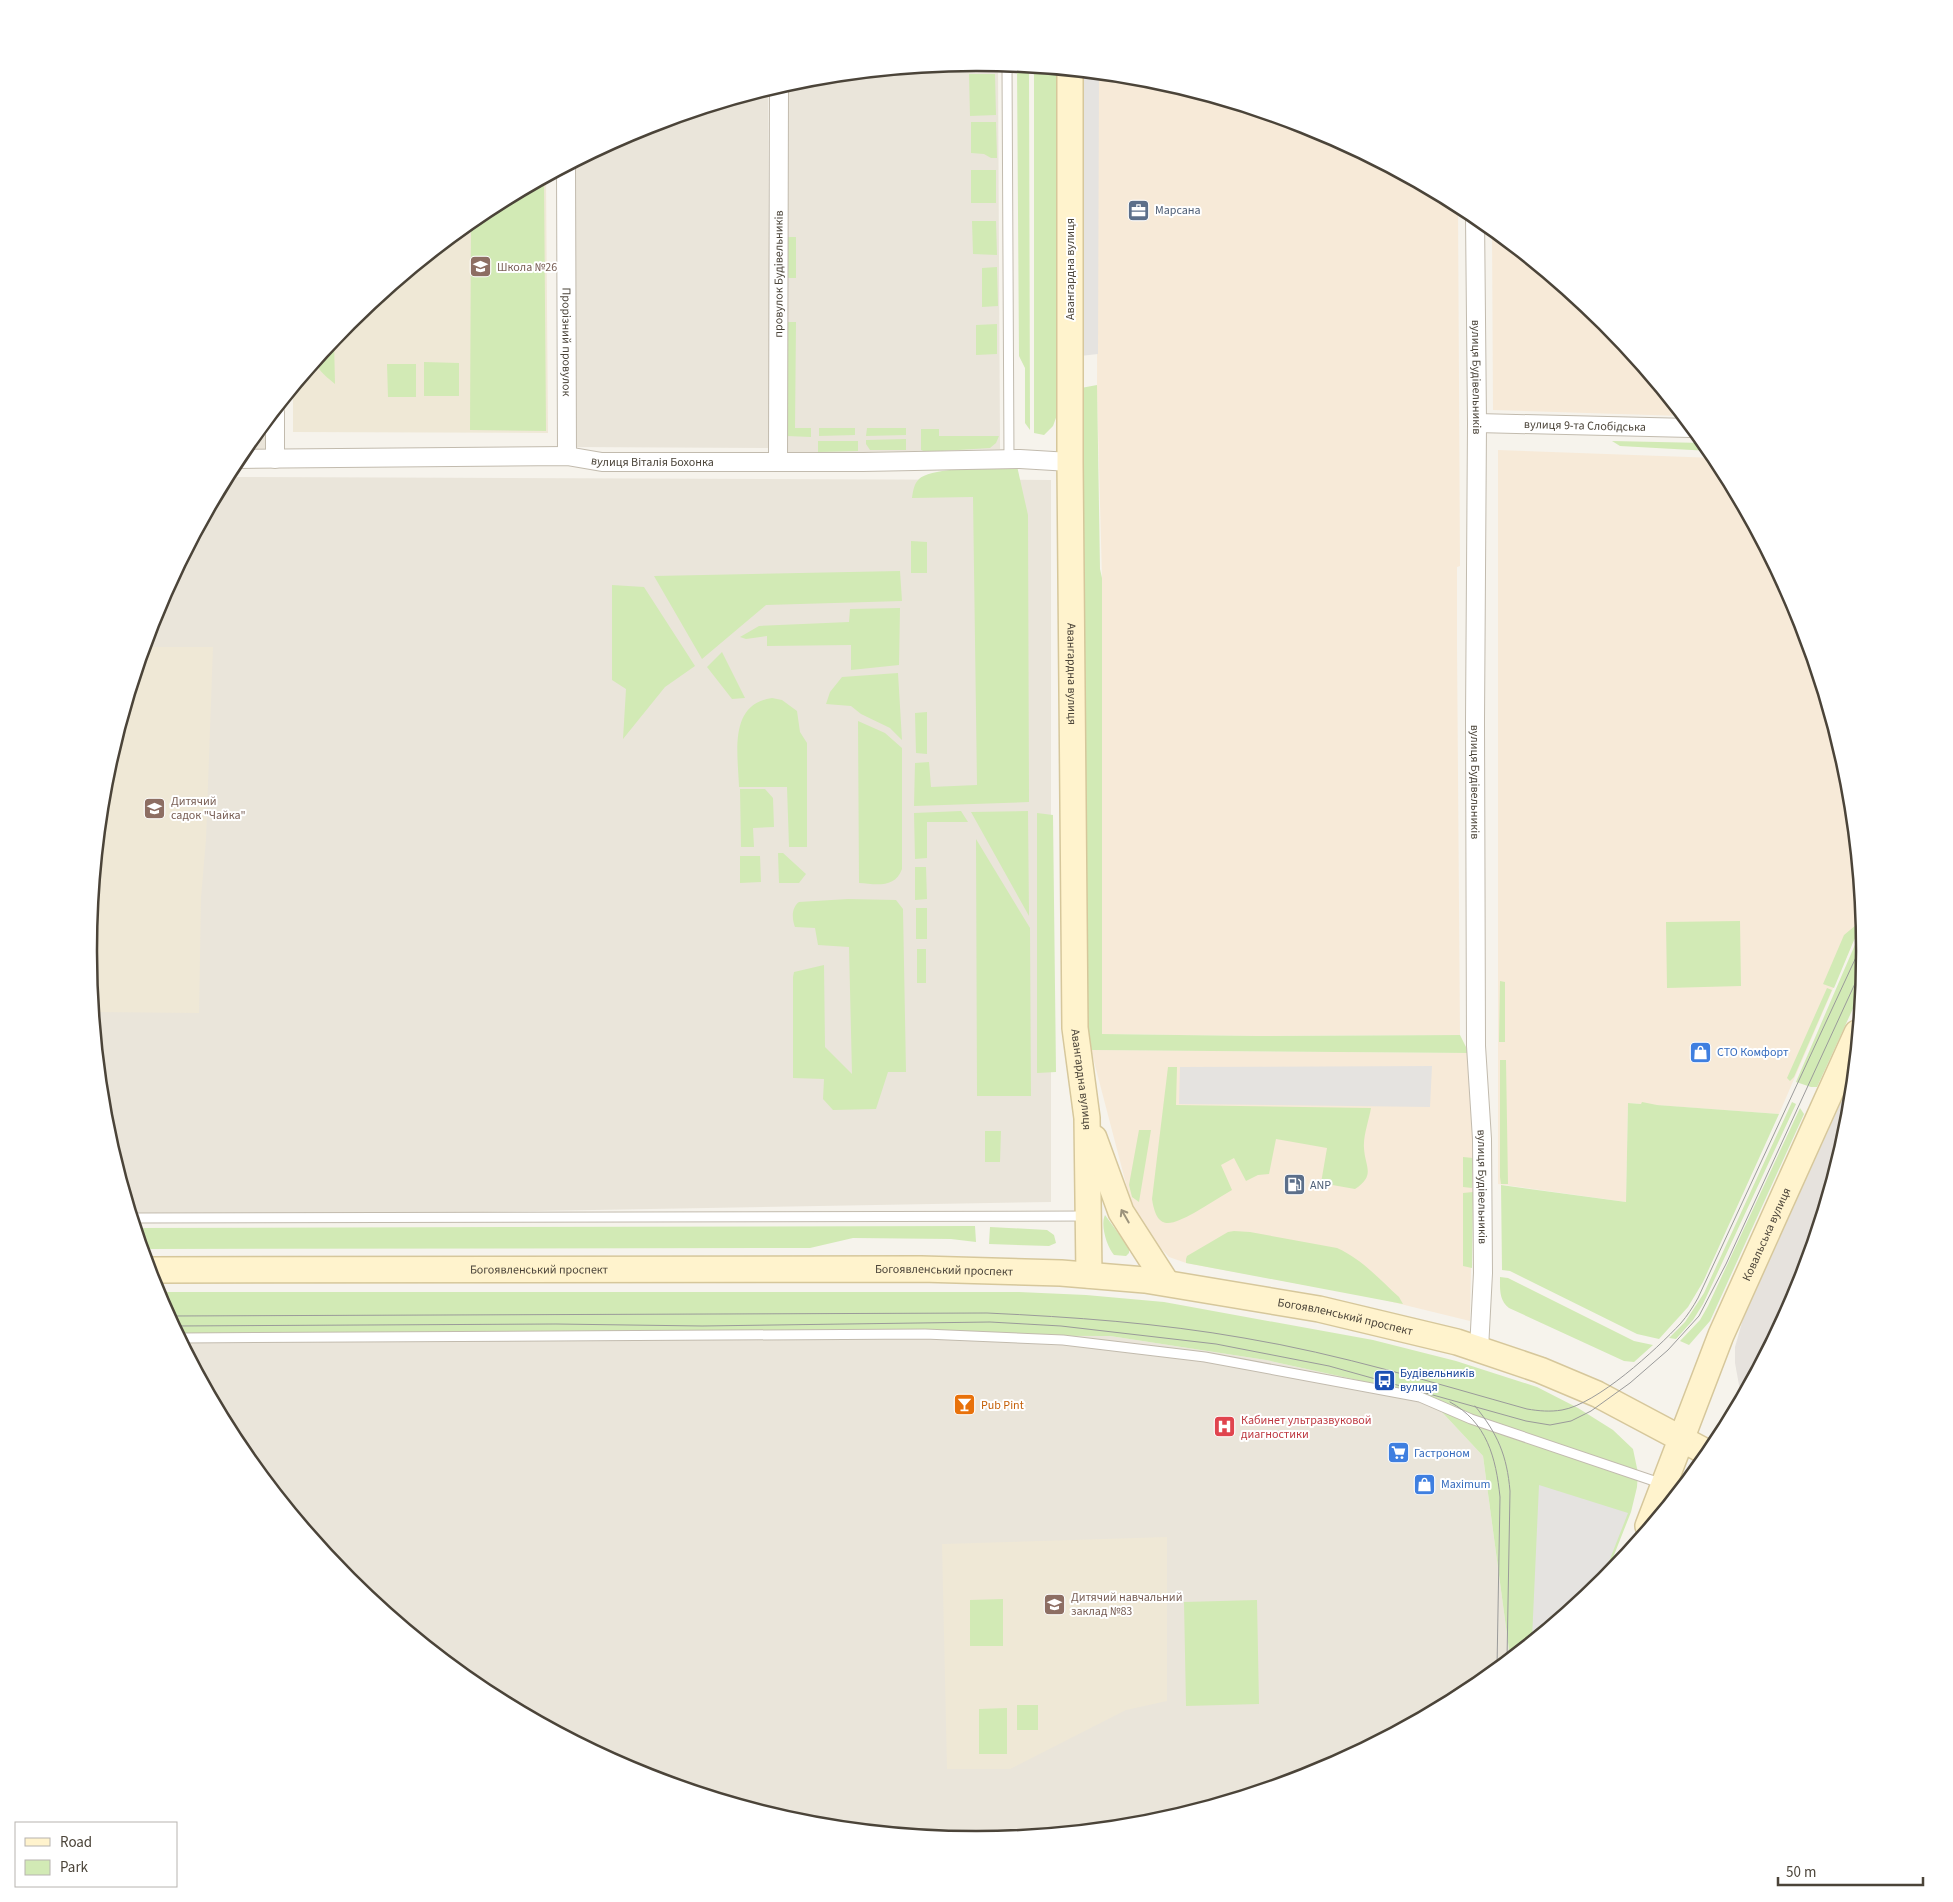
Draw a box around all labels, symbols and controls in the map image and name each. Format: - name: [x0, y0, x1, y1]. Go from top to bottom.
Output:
- office icon: Марсана: [1127, 198, 1151, 222]
- place label: Марсана: [1155, 202, 1201, 219]
- street label: провулок Будівельників: [770, 210, 788, 338]
- street label: Авангардна вулиця: [1062, 218, 1079, 320]
- school or university icon: Школа №26: [469, 255, 493, 279]
- place label: Школа №26: [497, 259, 557, 276]
- street label: Прорізний провулок: [557, 287, 575, 397]
- street label: вулиця Будівельників: [1467, 320, 1485, 434]
- street label: вулиця 9-та Слобідська: [1524, 416, 1646, 436]
- street label: вулиця Віталія Бохонка: [590, 452, 714, 471]
- street label: Авангардна вулиця: [1062, 623, 1080, 725]
- street label: вулиця Будівельників: [1466, 725, 1483, 839]
- place label: Дитячий садок "Чайка": [171, 793, 246, 824]
- school or university icon: Дитячий садок "Чайка": [143, 796, 167, 820]
- street label: Авангардна вулиця: [1066, 1028, 1095, 1130]
- shop icon: СТО Комфорт: [1689, 1040, 1713, 1064]
- place label: СТО Комфорт: [1717, 1044, 1789, 1061]
- street label: вулиця Будівельників: [1472, 1129, 1491, 1244]
- fuel station icon: ANP: [1282, 1173, 1306, 1197]
- place label: ANP: [1310, 1177, 1331, 1194]
- street label: Ковальська вулиця: [1738, 1185, 1795, 1284]
- one-way arrow: [1119, 1210, 1129, 1224]
- street label: Богоявленський проспект: [470, 1261, 609, 1279]
- street label: Богоявленський проспект: [875, 1261, 1014, 1281]
- street label: Богоявленський проспект: [1276, 1294, 1415, 1340]
- place label: Будівельників вулиця: [1400, 1365, 1474, 1396]
- bus stop icon: Будівельників вулиця: [1372, 1368, 1396, 1392]
- bar icon: Pub Pint: [953, 1393, 977, 1417]
- place label: Pub Pint: [981, 1397, 1024, 1414]
- place label: Кабинет ультразвуковой диагностики: [1241, 1412, 1372, 1443]
- hospital icon: Кабинет ультразвуковой диагностики: [1213, 1415, 1237, 1439]
- supermarket icon: Гастроном: [1386, 1441, 1410, 1465]
- place label: Гастроном: [1414, 1445, 1470, 1462]
- shop icon: Maximum: [1413, 1472, 1437, 1496]
- place label: Maximum: [1441, 1476, 1491, 1493]
- place label: Дитячий навчальний заклад №83: [1071, 1589, 1182, 1620]
- school or university icon: Дитячий навчальний заклад №83: [1043, 1592, 1067, 1616]
- legend: [15, 1822, 178, 1887]
- text: Road: [60, 1832, 92, 1853]
- scale bar: [1778, 1854, 1923, 1886]
- text: Park: [60, 1857, 89, 1878]
- text: 50 m: [1786, 1862, 1816, 1883]

